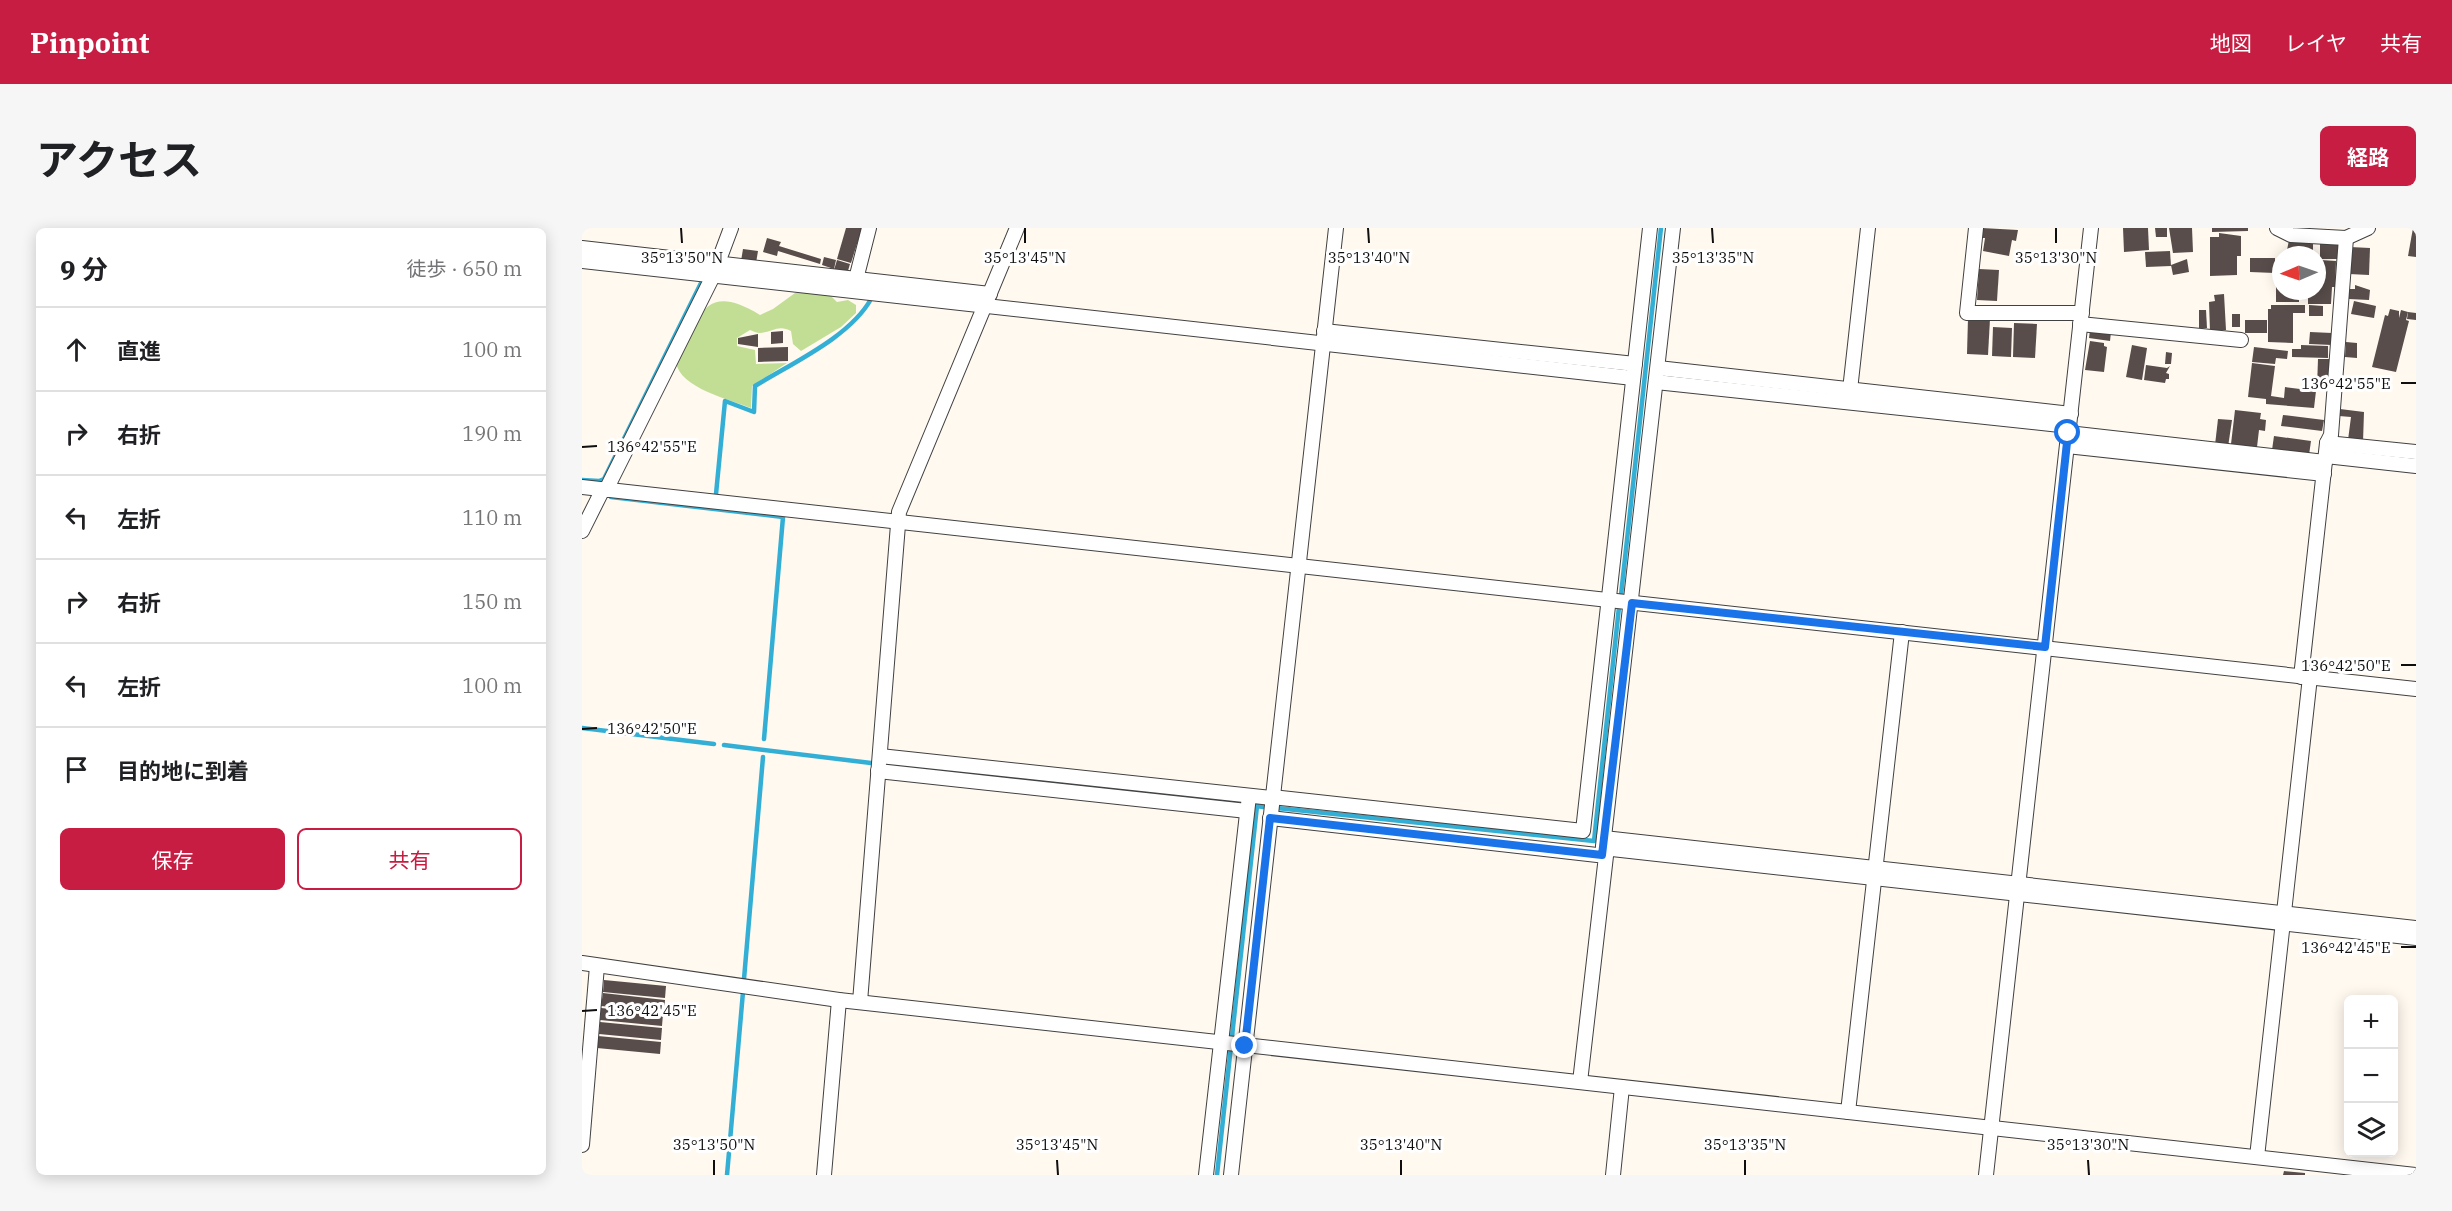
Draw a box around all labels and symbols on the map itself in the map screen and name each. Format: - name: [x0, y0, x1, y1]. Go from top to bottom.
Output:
- north arrow: [2272, 246, 2326, 300]
- text: 35°13'50"N: [641, 248, 723, 267]
- text: 35°13'45"N: [984, 248, 1066, 267]
- text: 35°13'40"N: [1328, 248, 1410, 267]
- text: 35°13'35"N: [1672, 248, 1754, 267]
- text: 35°13'30"N: [2015, 248, 2097, 267]
- text: 136°42'55"E: [2301, 374, 2391, 393]
- route start: [2054, 419, 2080, 445]
- text: 136°42'55"E: [607, 437, 697, 456]
- text: 136°42'50"E: [2301, 656, 2391, 675]
- text: 136°42'50"E: [607, 719, 697, 738]
- text: 136°42'45"E: [2301, 938, 2391, 957]
- text: 136°42'45"E: [607, 1001, 697, 1020]
- route end: [1231, 1032, 1257, 1058]
- text: 35°13'50"N: [673, 1135, 755, 1154]
- text: 35°13'45"N: [1016, 1135, 1098, 1154]
- text: 35°13'40"N: [1360, 1135, 1442, 1154]
- text: 35°13'35"N: [1704, 1135, 1786, 1154]
- text: 35°13'30"N: [2047, 1135, 2129, 1154]

